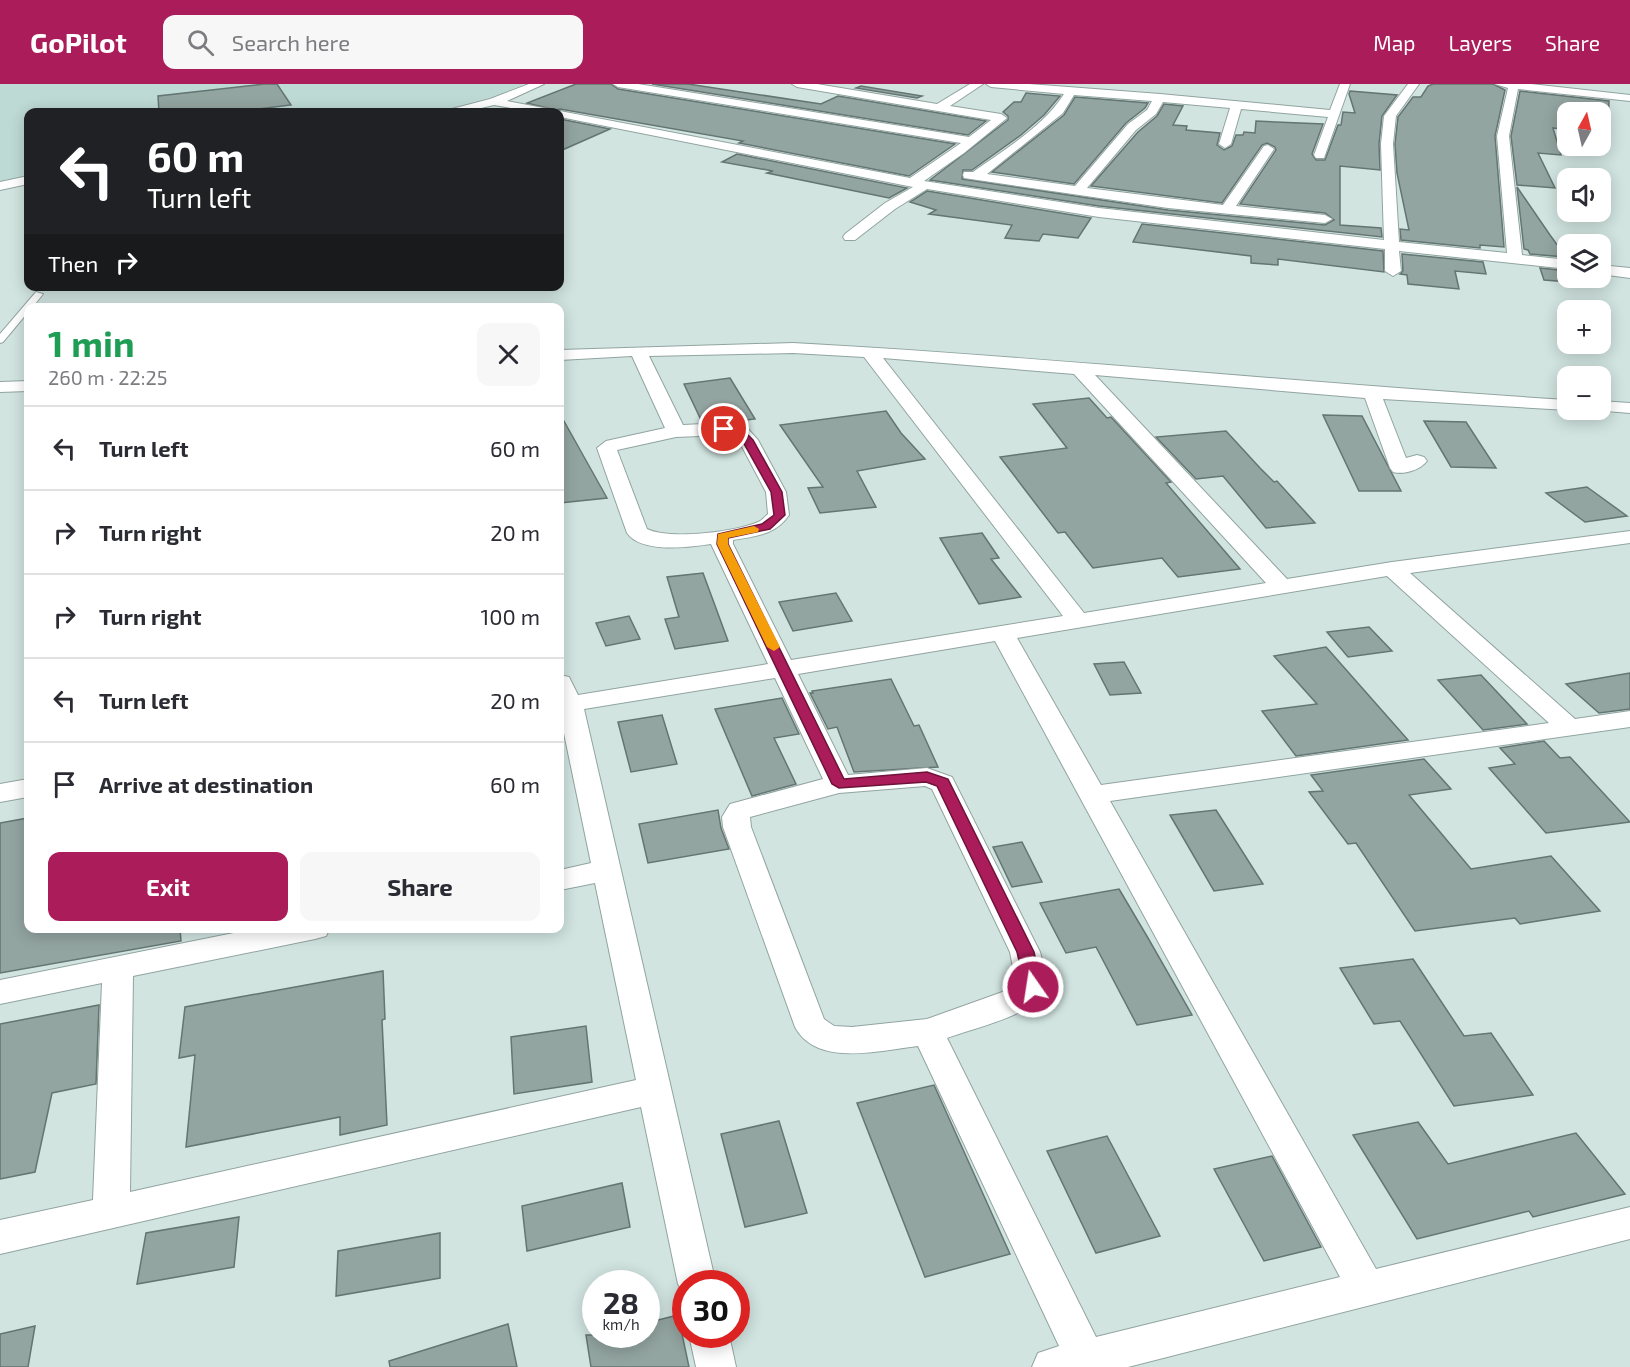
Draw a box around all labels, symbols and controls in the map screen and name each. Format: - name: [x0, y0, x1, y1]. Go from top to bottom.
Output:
- search box: [163, 15, 583, 69]
- text: GoPilot: [30, 25, 127, 59]
- icon: search: [184, 26, 217, 59]
- text: Search here: [232, 29, 350, 55]
- text: Map: [1373, 30, 1415, 55]
- text: Layers: [1448, 30, 1512, 55]
- text: Share: [1545, 30, 1600, 55]
- north arrow: [1557, 102, 1611, 156]
- map controls: [1557, 102, 1611, 420]
- text: 60 m: [147, 130, 244, 180]
- icon: left: [48, 132, 126, 210]
- button: sound: [1557, 168, 1611, 222]
- text: Turn left: [147, 181, 251, 213]
- button: layers: [1557, 234, 1611, 288]
- icon: right: [110, 246, 143, 279]
- text: Then: [48, 250, 98, 276]
- button: +: [1557, 300, 1611, 354]
- text: 1 min: [48, 321, 135, 364]
- button: close: [477, 323, 540, 386]
- text: 260 m · 22:25: [48, 365, 168, 389]
- button: −: [1557, 366, 1611, 420]
- pin: [698, 403, 749, 454]
- icon: arrive: [707, 412, 740, 445]
- icon: left: [48, 432, 81, 465]
- text: Turn left: [99, 435, 188, 461]
- text: 60 m: [490, 435, 540, 461]
- icon: right: [48, 516, 81, 549]
- text: Turn right: [99, 519, 201, 545]
- text: 20 m: [490, 519, 540, 545]
- icon: right: [48, 600, 81, 633]
- text: Turn right: [99, 603, 201, 629]
- text: 100 m: [481, 603, 540, 629]
- icon: left: [48, 684, 81, 717]
- text: Turn left: [99, 687, 188, 713]
- text: 20 m: [490, 687, 540, 713]
- icon: arrive: [48, 768, 81, 801]
- text: Arrive at destination: [99, 771, 313, 797]
- text: 60 m: [490, 771, 540, 797]
- button: Exit: [48, 852, 288, 921]
- button: Share: [300, 852, 540, 921]
- position arrow: [1001, 955, 1065, 1019]
- speed limit sign: 30: [672, 1270, 750, 1348]
- text: 28: [603, 1284, 639, 1320]
- text: km/h: [602, 1315, 640, 1333]

